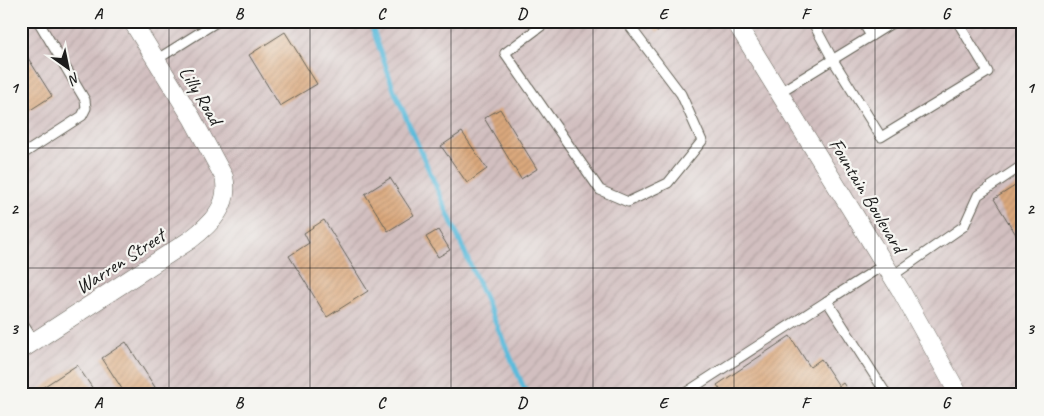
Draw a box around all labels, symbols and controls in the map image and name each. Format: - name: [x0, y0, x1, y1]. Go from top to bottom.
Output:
- text: A: [94, 4, 104, 24]
- text: B: [235, 4, 245, 24]
- text: C: [377, 4, 387, 24]
- text: D: [517, 4, 528, 24]
- text: E: [659, 4, 670, 24]
- text: F: [801, 4, 812, 24]
- text: G: [942, 4, 952, 24]
- north arrow: [42, 42, 92, 92]
- street label: Lilly Road: [173, 61, 229, 132]
- text: N: [65, 69, 83, 89]
- text: 1: [10, 78, 19, 98]
- text: 1: [1026, 78, 1035, 98]
- street label: Fountain Boulevard: [824, 134, 913, 260]
- text: 2: [10, 199, 19, 219]
- text: 2: [1026, 199, 1035, 219]
- street label: Warren Street: [71, 221, 172, 300]
- text: 3: [10, 319, 19, 339]
- text: 3: [1026, 319, 1035, 339]
- text: A: [94, 393, 104, 413]
- text: B: [235, 393, 245, 413]
- text: C: [377, 393, 387, 413]
- text: D: [517, 393, 528, 413]
- text: E: [659, 393, 670, 413]
- text: F: [801, 393, 812, 413]
- text: G: [942, 393, 952, 413]

